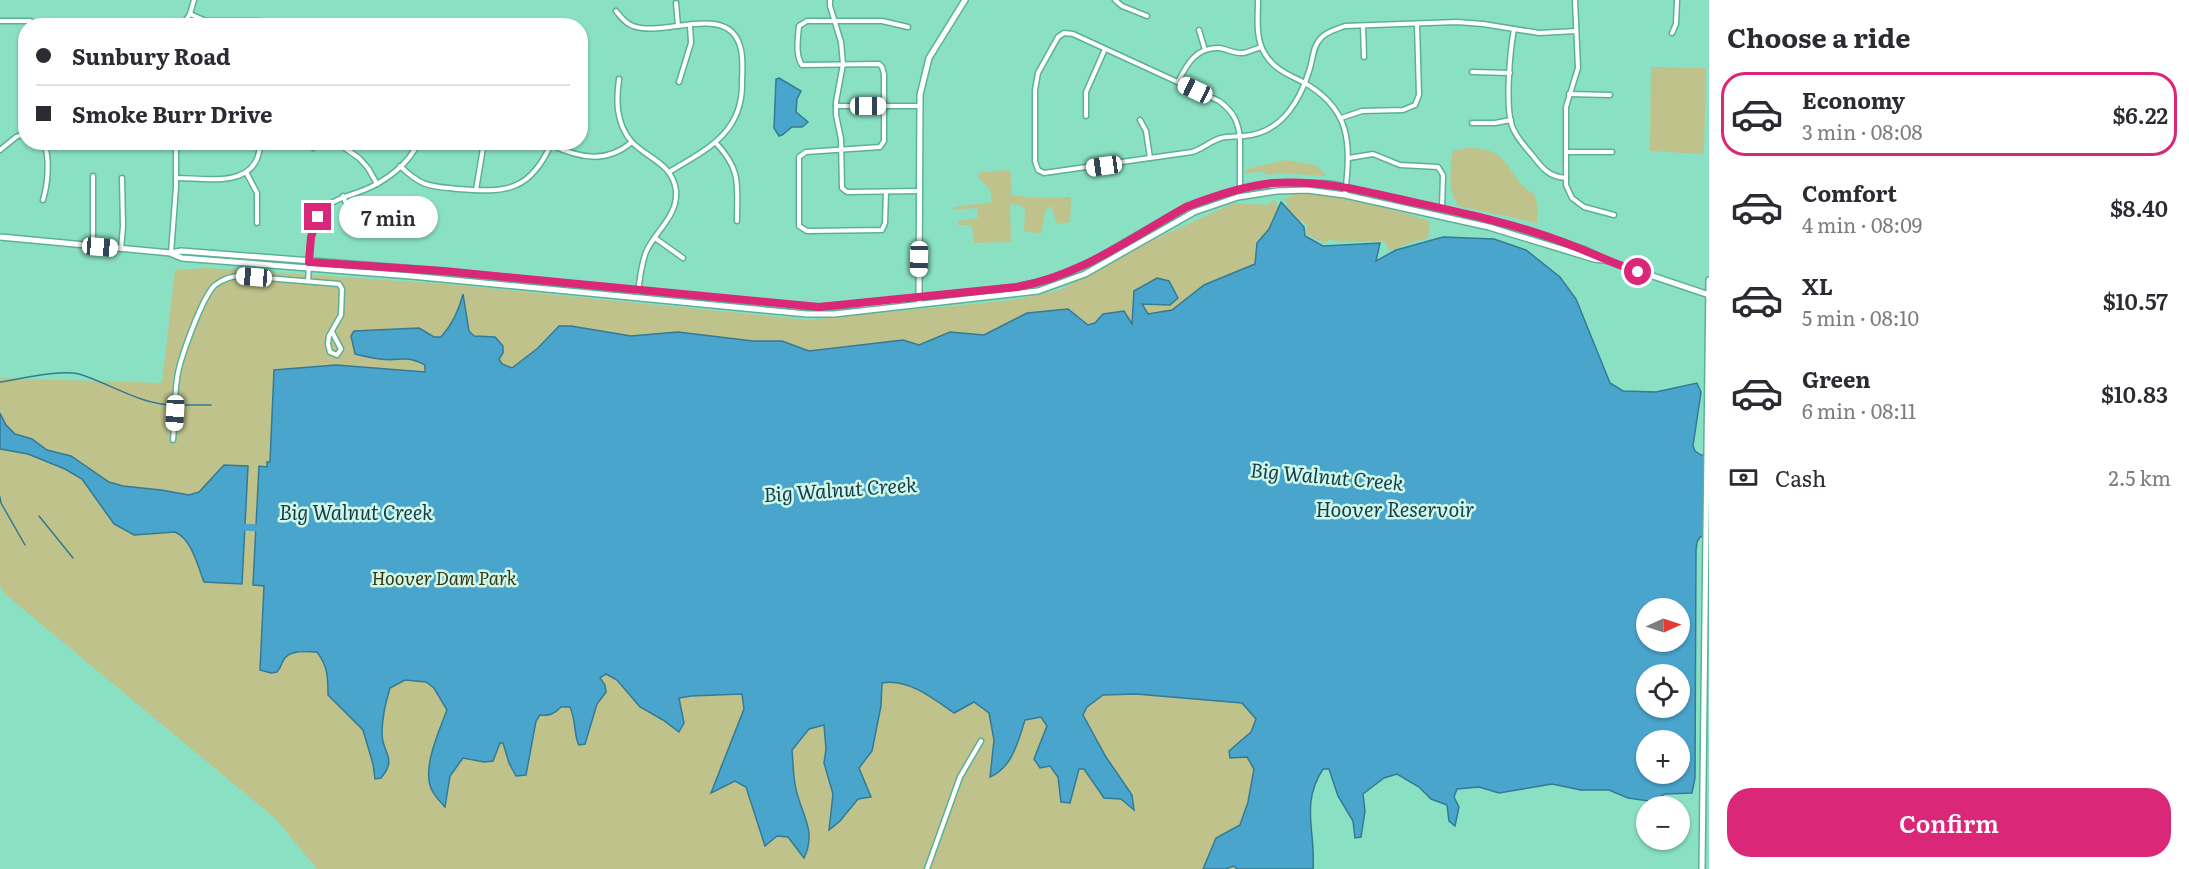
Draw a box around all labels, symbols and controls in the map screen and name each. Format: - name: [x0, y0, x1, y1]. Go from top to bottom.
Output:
- text: Choose a ride: [1727, 16, 1910, 56]
- text: Sunbury Road: [72, 39, 231, 72]
- car: [1175, 74, 1215, 106]
- text: Economy: [1802, 83, 1905, 116]
- icon: car: [1730, 87, 1784, 141]
- text: Smoke Burr Drive: [72, 97, 272, 130]
- car: [850, 97, 886, 115]
- text: $6.22: [2112, 98, 2168, 131]
- text: 3 min · 08:08: [1802, 116, 1923, 146]
- car: [1085, 155, 1123, 177]
- text: Comfort: [1802, 176, 1897, 209]
- icon: car: [1730, 180, 1784, 234]
- text: $8.40: [2110, 191, 2168, 224]
- callout: 7 min: [339, 196, 438, 238]
- text: 7 min: [361, 202, 416, 232]
- route end: [304, 203, 331, 230]
- text: 4 min · 08:09: [1802, 209, 1922, 239]
- car: [81, 236, 119, 258]
- car: [910, 241, 928, 277]
- route start: [1624, 258, 1651, 285]
- car: [235, 266, 273, 288]
- text: XL: [1802, 269, 1833, 302]
- icon: car: [1730, 273, 1784, 327]
- text: $10.57: [2103, 284, 2168, 317]
- text: 5 min · 08:10: [1802, 302, 1919, 332]
- text: Green: [1802, 362, 1871, 395]
- icon: car: [1730, 366, 1784, 420]
- text: $10.83: [2101, 377, 2168, 410]
- car: [165, 395, 185, 431]
- text: 6 min · 08:11: [1802, 395, 1916, 425]
- water label: Big Walnut Creek: [1249, 453, 1405, 497]
- icon: cash: [1727, 461, 1760, 494]
- text: Cash: [1775, 461, 1826, 494]
- text: 2.5 km: [2109, 462, 2171, 492]
- water label: Big Walnut Creek: [762, 468, 918, 508]
- water label: Hoover Reservoir: [1315, 493, 1475, 523]
- water label: Big Walnut Creek: [279, 496, 433, 526]
- park label: Hoover Dam Park: [371, 564, 517, 591]
- north arrow: [1636, 598, 1690, 652]
- map controls: [1636, 598, 1690, 850]
- button: locate: [1636, 664, 1690, 718]
- button: +: [1636, 730, 1690, 784]
- button: Confirm: [1727, 788, 2171, 857]
- button: −: [1636, 796, 1690, 850]

